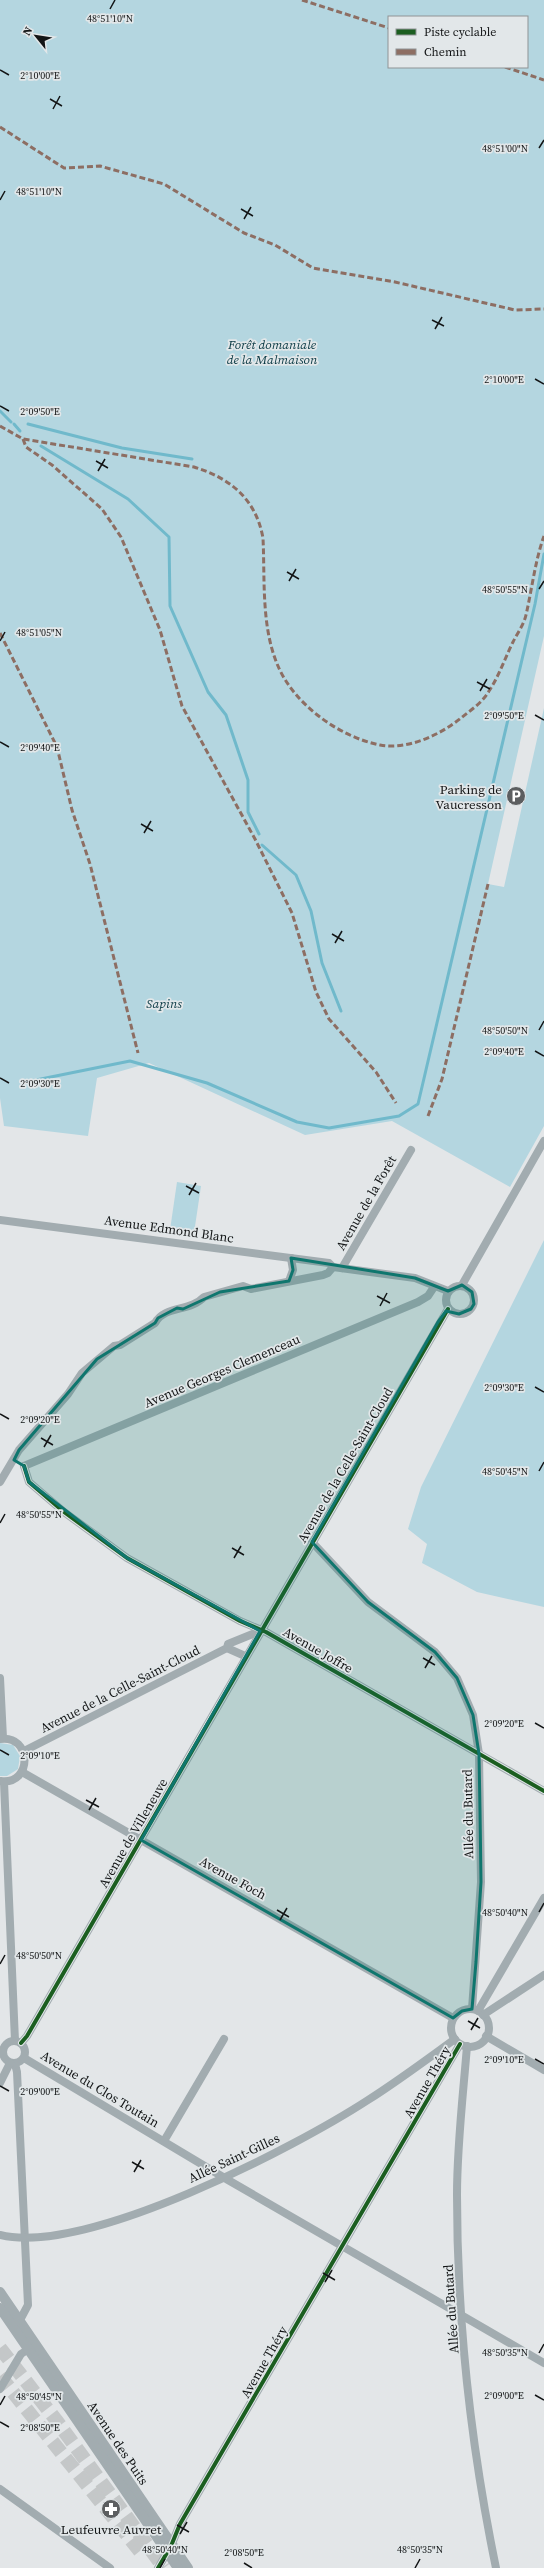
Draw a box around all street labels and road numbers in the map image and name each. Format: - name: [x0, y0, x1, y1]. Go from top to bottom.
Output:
- street label: Avenue de la Forêt: [332, 1152, 400, 1253]
- street label: Avenue Edmond Blanc: [103, 1211, 235, 1247]
- street label: Avenue Georges Clemenceau: [142, 1330, 303, 1412]
- street label: Avenue de la Celle-Saint-Cloud: [293, 1384, 397, 1546]
- street label: Avenue Joffre: [280, 1623, 356, 1677]
- street label: Avenue de la Celle-Saint-Cloud: [37, 1641, 203, 1737]
- street label: Allée du Butard: [459, 1768, 477, 1859]
- street label: Avenue de Villeneuve: [95, 1775, 171, 1891]
- street label: Avenue Foch: [197, 1853, 270, 1903]
- street label: Avenue Théry: [400, 2043, 455, 2121]
- street label: Avenue du Clos Toutain: [38, 2047, 162, 2131]
- street label: Allée Saint-Gilles: [186, 2129, 283, 2187]
- street label: Allée du Butard: [439, 2263, 463, 2354]
- street label: Avenue Théry: [237, 2323, 292, 2401]
- street label: Avenue des Puits: [84, 2398, 152, 2488]

